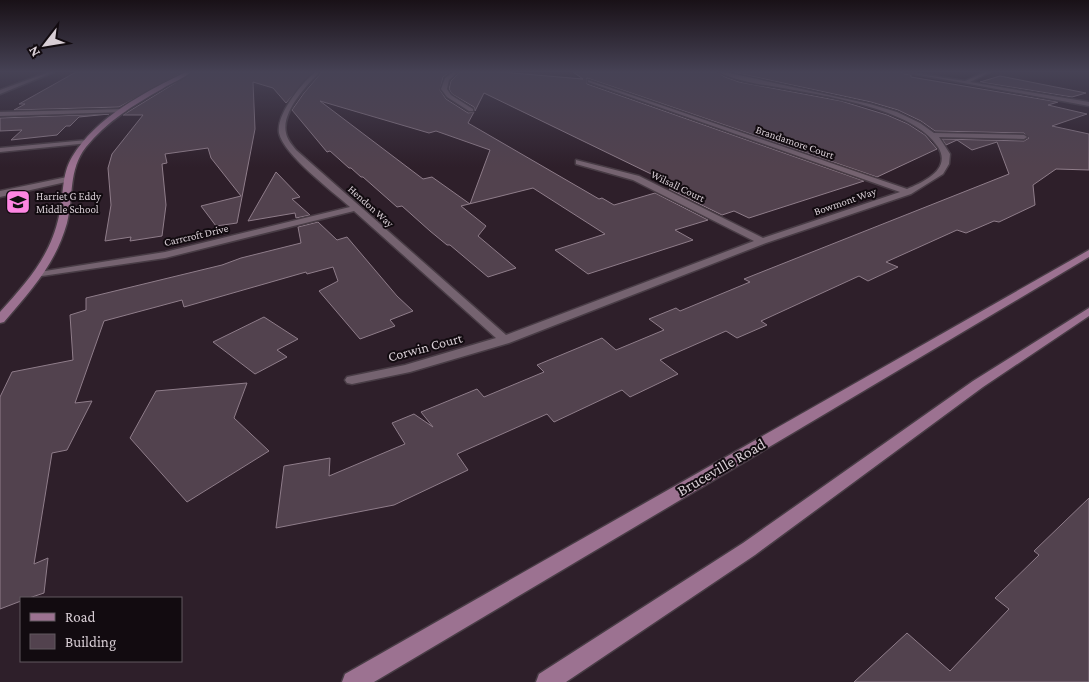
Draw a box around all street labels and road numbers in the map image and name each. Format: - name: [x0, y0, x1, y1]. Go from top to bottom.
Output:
- street label: Brandamore Court: [754, 123, 836, 161]
- street label: Wilsall Court: [649, 168, 707, 204]
- street label: Hendon Way: [345, 183, 397, 231]
- street label: Bowmont Way: [812, 184, 879, 218]
- street label: Carrcroft Drive: [163, 222, 230, 248]
- street label: Corwin Court: [386, 329, 464, 365]
- street label: Bruceville Road: [674, 435, 769, 499]

